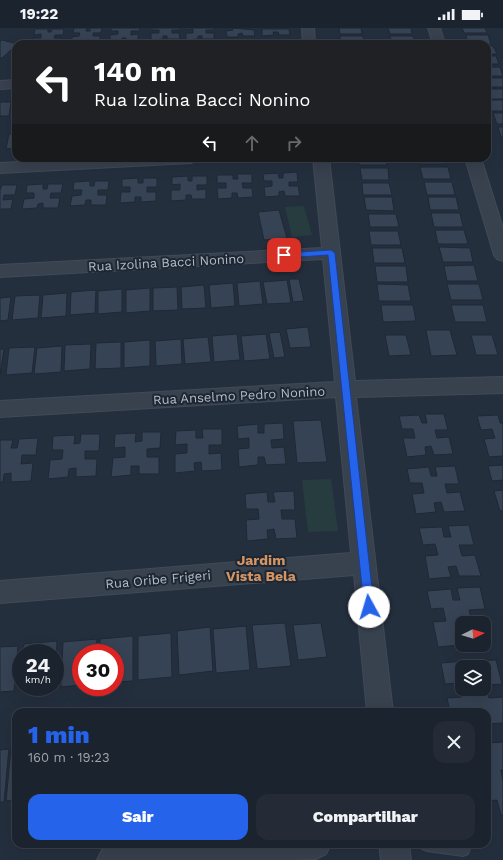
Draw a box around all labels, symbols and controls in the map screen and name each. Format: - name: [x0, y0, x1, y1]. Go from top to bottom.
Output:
- text: 19:22: [20, 5, 58, 23]
- text: 140 m: [94, 55, 177, 88]
- icon: left: [28, 56, 80, 108]
- text: Rua Izolina Bacci Nonino: [94, 89, 310, 110]
- icon: left: [199, 132, 221, 154]
- icon: ahead: [241, 132, 263, 154]
- icon: right: [283, 132, 305, 154]
- pin: [267, 238, 301, 272]
- icon: arrive: [273, 244, 295, 266]
- street label: Rua Izolina Bacci Nonino: [88, 251, 245, 274]
- street label: Rua Anselmo Pedro Nonino: [153, 383, 326, 408]
- district label: Jardim Vista Bela: [226, 552, 297, 584]
- street label: Rua Oribe Frigeri: [105, 567, 211, 592]
- position arrow: [348, 586, 390, 628]
- north arrow: [455, 616, 491, 652]
- map controls: [455, 616, 491, 696]
- speed limit sign: 30: [72, 644, 124, 696]
- text: 24: [26, 653, 50, 677]
- button: layers: [455, 660, 491, 696]
- text: km/h: [25, 674, 51, 685]
- text: 1 min: [28, 721, 90, 749]
- button: close: [433, 721, 475, 763]
- text: 160 m · 19:23: [28, 750, 110, 765]
- button: Sair: [28, 794, 248, 840]
- button: Compartilhar: [256, 794, 475, 840]

